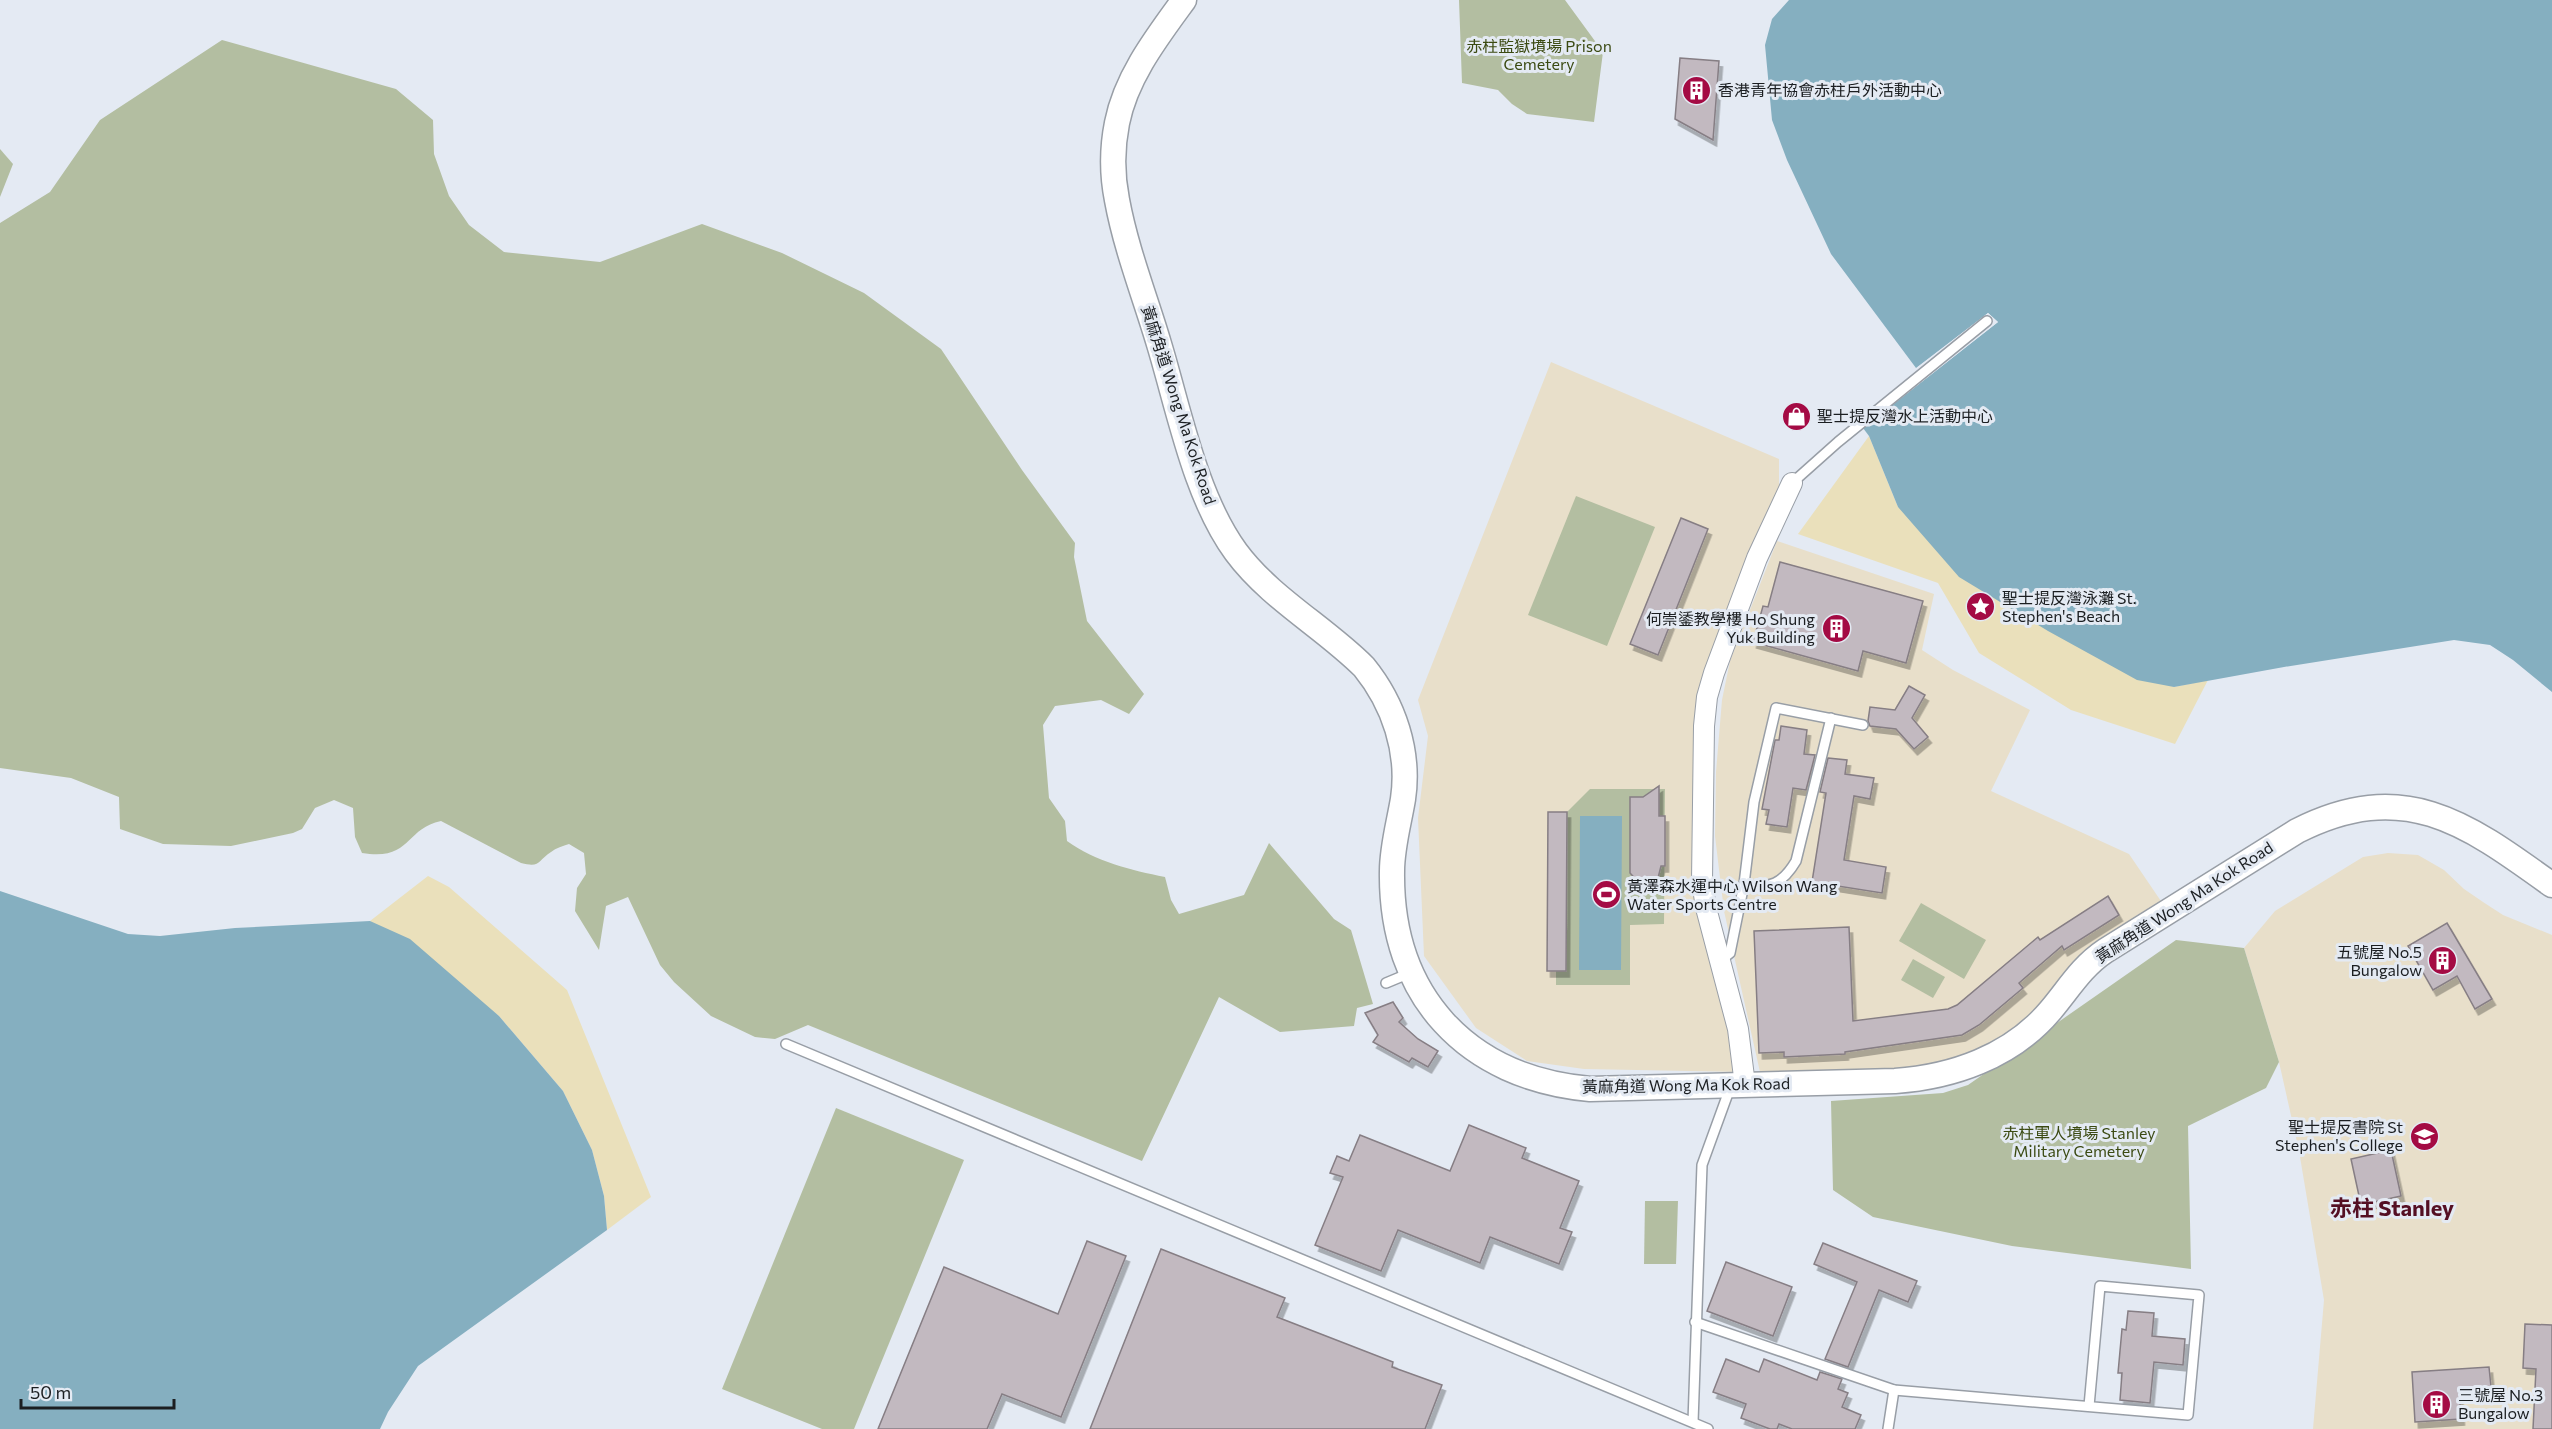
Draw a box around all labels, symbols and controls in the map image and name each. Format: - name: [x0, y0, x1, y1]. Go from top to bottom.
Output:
- park label: 赤柱監獄墳場 Prison Cemetery: [1466, 36, 1612, 73]
- building icon: 香港青年協會赤柱戶外活動中心: [1681, 74, 1713, 106]
- place label: 香港青年協會赤柱戶外活動中心: [1718, 80, 1942, 99]
- street label: 黃麻角道 Wong Ma Kok Road: [1138, 303, 1221, 507]
- shop icon: 聖士提反灣水上活動中心: [1780, 400, 1812, 432]
- place label: 聖士提反灣水上活動中心: [1817, 406, 1993, 425]
- place label: 聖士提反灣泳灘 St. Stephen's Beach: [2002, 588, 2137, 625]
- place icon: 聖士提反灣泳灘 St. Stephen's Beach: [1965, 591, 1997, 623]
- place label: 何崇鋈教學樓 Ho Shung Yuk Building: [1646, 609, 1815, 646]
- building icon: 何崇鋈教學樓 Ho Shung Yuk Building: [1820, 612, 1852, 644]
- street label: 黃麻角道 Wong Ma Kok Road: [2091, 837, 2276, 966]
- place label: 黃澤森水運中心 Wilson Wang Water Sports Centre: [1627, 876, 1838, 913]
- sports icon: 黃澤森水運中心 Wilson Wang Water Sports Centre: [1590, 879, 1622, 911]
- place label: 五號屋 No.5 Bungalow: [2337, 942, 2422, 979]
- building icon: 五號屋 No.5 Bungalow: [2427, 945, 2459, 977]
- street label: 黃麻角道 Wong Ma Kok Road: [1582, 1073, 1790, 1096]
- place label: 聖士提反書院 St Stephen's College: [2275, 1117, 2403, 1154]
- school or university icon: 聖士提反書院 St Stephen's College: [2408, 1120, 2440, 1152]
- park label: 赤柱軍人墳場 Stanley Military Cemetery: [2003, 1123, 2155, 1160]
- district label: 赤柱 Stanley: [2330, 1194, 2454, 1221]
- scale bar: [21, 1372, 174, 1410]
- text: 50 m: [30, 1381, 71, 1403]
- place label: 三號屋 No.3 Bungalow: [2458, 1385, 2543, 1422]
- building icon: 三號屋 No.3 Bungalow: [2421, 1388, 2453, 1420]

